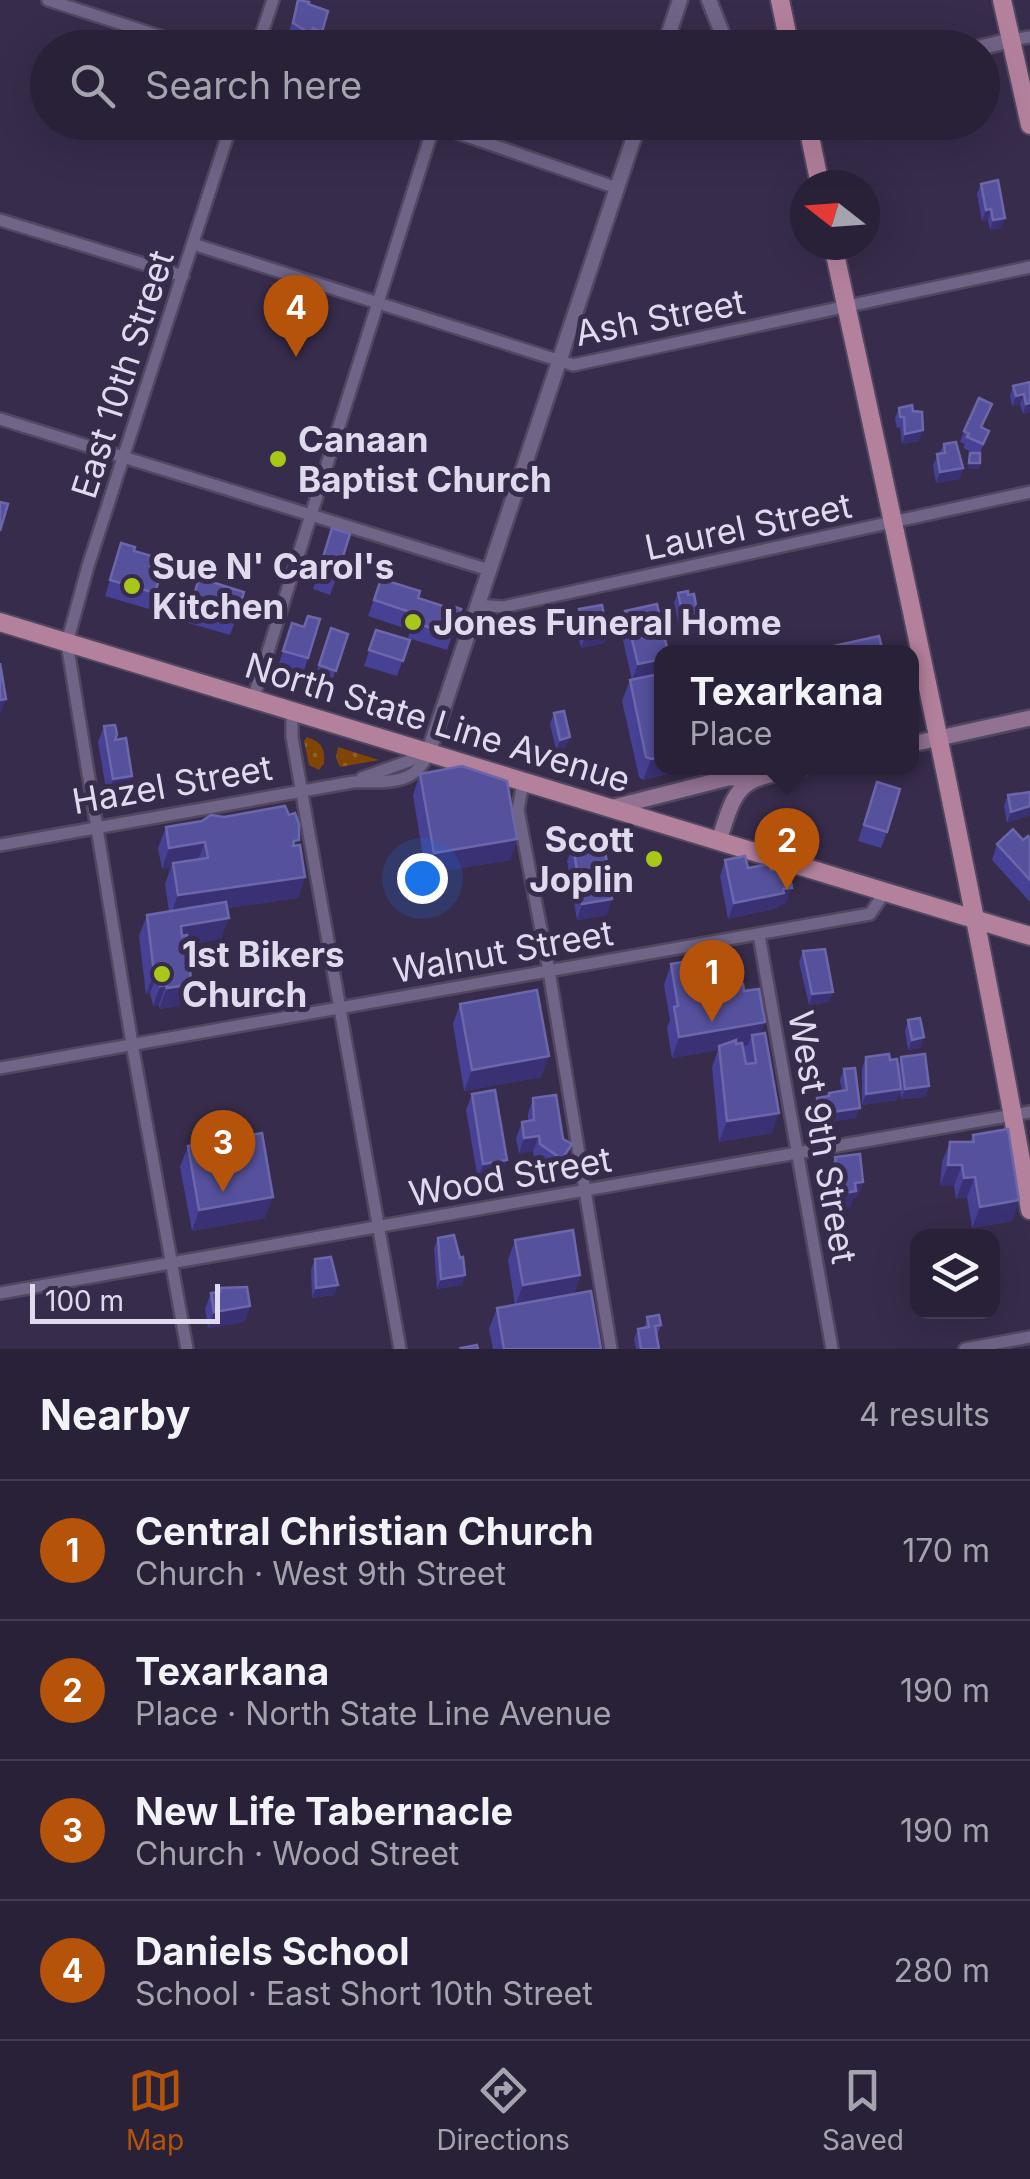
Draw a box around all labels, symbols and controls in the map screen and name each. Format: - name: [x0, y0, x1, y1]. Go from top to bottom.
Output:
- search box: [30, 30, 1000, 140]
- icon: search: [65, 58, 120, 113]
- text: Search here: [145, 62, 362, 108]
- north arrow: [790, 170, 880, 260]
- street label: East 10th Street: [62, 245, 182, 503]
- pin: 4: [264, 274, 328, 357]
- street label: Ash Street: [572, 280, 748, 354]
- place label: Canaan Baptist Church: [298, 418, 552, 500]
- marker: Canaan Baptist Church: [267, 448, 289, 470]
- street label: Laurel Street: [641, 484, 855, 568]
- place label: Sue N' Carol's Kitchen: [152, 545, 394, 627]
- marker: Sue N' Carol's Kitchen: [121, 575, 143, 597]
- place label: Jones Funeral Home: [433, 601, 782, 643]
- marker: Jones Funeral Home: [402, 611, 424, 633]
- street label: North State Line Avenue: [240, 643, 636, 801]
- popup: [654, 645, 919, 775]
- text: Texarkana: [689, 668, 884, 714]
- text: Place: [689, 714, 772, 753]
- street label: Hazel Street: [69, 746, 275, 822]
- pin: 2: [754, 808, 820, 890]
- place label: Scott Joplin: [529, 818, 634, 900]
- marker: Scott Joplin: [643, 848, 665, 870]
- your location: [397, 853, 448, 904]
- street label: Walnut Street: [390, 911, 616, 991]
- place label: 1st Bikers Church: [182, 933, 345, 1015]
- pin: 1: [680, 940, 744, 1022]
- marker: 1st Bikers Church: [151, 963, 173, 985]
- street label: West 9th Street: [780, 1007, 866, 1267]
- pin: 3: [190, 1110, 256, 1192]
- street label: Wood Street: [406, 1138, 614, 1214]
- map controls: [910, 1229, 1000, 1319]
- button: layers: [910, 1229, 1000, 1319]
- scale bar: [30, 1279, 220, 1324]
- text: 100 m: [45, 1284, 124, 1318]
- text: Nearby: [40, 1389, 191, 1440]
- text: 4 results: [859, 1395, 990, 1434]
- text: Central Christian Church: [135, 1508, 594, 1554]
- text: 1: [66, 1531, 79, 1570]
- text: 170 m: [902, 1531, 990, 1570]
- text: Church · West 9th Street: [135, 1554, 506, 1593]
- text: Texarkana: [135, 1648, 329, 1694]
- text: 2: [62, 1671, 83, 1710]
- text: 190 m: [900, 1671, 990, 1710]
- text: Place · North State Line Avenue: [135, 1694, 611, 1733]
- text: New Life Tabernacle: [135, 1788, 513, 1834]
- text: 3: [62, 1811, 83, 1850]
- text: 190 m: [900, 1811, 990, 1850]
- text: Church · Wood Street: [135, 1834, 459, 1873]
- text: Daniels School: [135, 1928, 409, 1974]
- text: 4: [62, 1951, 83, 1990]
- text: 280 m: [893, 1951, 990, 1990]
- text: School · East Short 10th Street: [135, 1974, 593, 2013]
- tab: Map: [126, 2063, 184, 2157]
- tab: Directions: [436, 2063, 570, 2157]
- tab: Saved: [822, 2063, 904, 2157]

